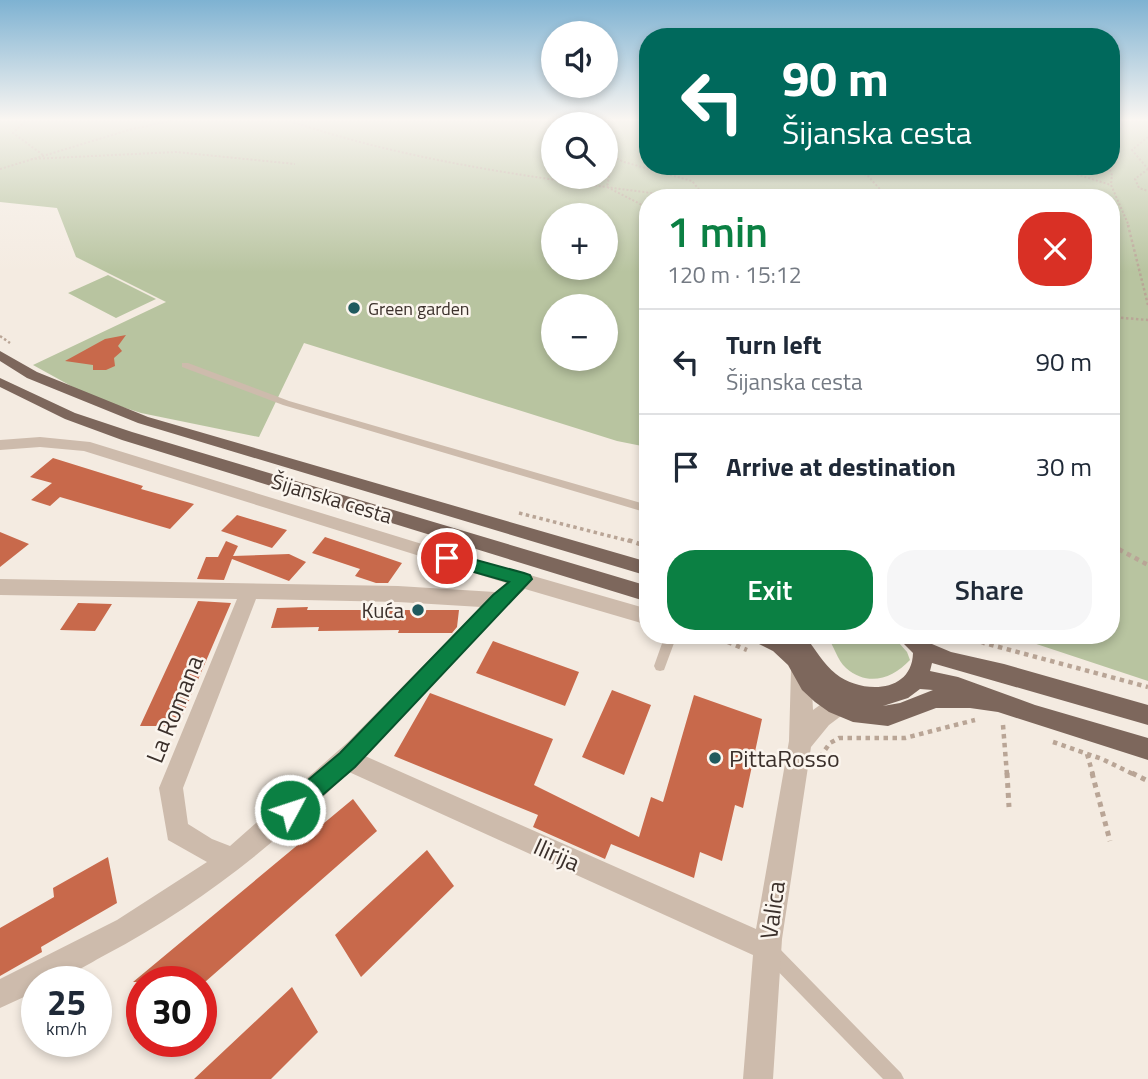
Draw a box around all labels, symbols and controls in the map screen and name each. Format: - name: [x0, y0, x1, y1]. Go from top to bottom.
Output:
- map controls: [541, 21, 618, 371]
- button: sound: [541, 21, 618, 98]
- text: 90 m: [782, 40, 889, 115]
- icon: left: [667, 56, 758, 147]
- text: Šijanska cesta: [782, 108, 972, 156]
- button: search: [541, 112, 618, 189]
- text: 1 min: [667, 199, 768, 263]
- button: +: [541, 203, 618, 280]
- button: close: [1018, 212, 1092, 286]
- text: 120 m · 15:12: [667, 257, 802, 292]
- button: −: [541, 294, 618, 371]
- place label: Green garden: [368, 295, 469, 322]
- marker: Green garden: [346, 300, 362, 316]
- text: Turn left: [726, 325, 821, 364]
- text: 90 m: [1035, 342, 1092, 381]
- icon: left: [667, 343, 705, 381]
- text: Šijanska cesta: [726, 364, 862, 399]
- text: Arrive at destination: [726, 447, 956, 486]
- text: 30 m: [1035, 447, 1092, 486]
- icon: arrive: [667, 448, 705, 486]
- street label: Šijanska cesta: [268, 464, 397, 532]
- pin: [417, 528, 477, 588]
- icon: arrive: [428, 539, 466, 577]
- button: Exit: [667, 550, 873, 630]
- button: Share: [887, 550, 1092, 630]
- place label: Kuća: [361, 594, 404, 626]
- marker: Kuća: [410, 602, 426, 618]
- street label: La Romana: [136, 650, 212, 768]
- place label: PittaRosso: [729, 740, 840, 776]
- marker: PittaRosso: [707, 750, 723, 766]
- position arrow: [253, 773, 327, 847]
- street label: Ilirija: [528, 828, 586, 880]
- street label: Valica: [750, 878, 794, 942]
- speed limit sign: 30: [126, 966, 217, 1057]
- text: 25: [47, 975, 86, 1029]
- text: km/h: [46, 1015, 87, 1042]

